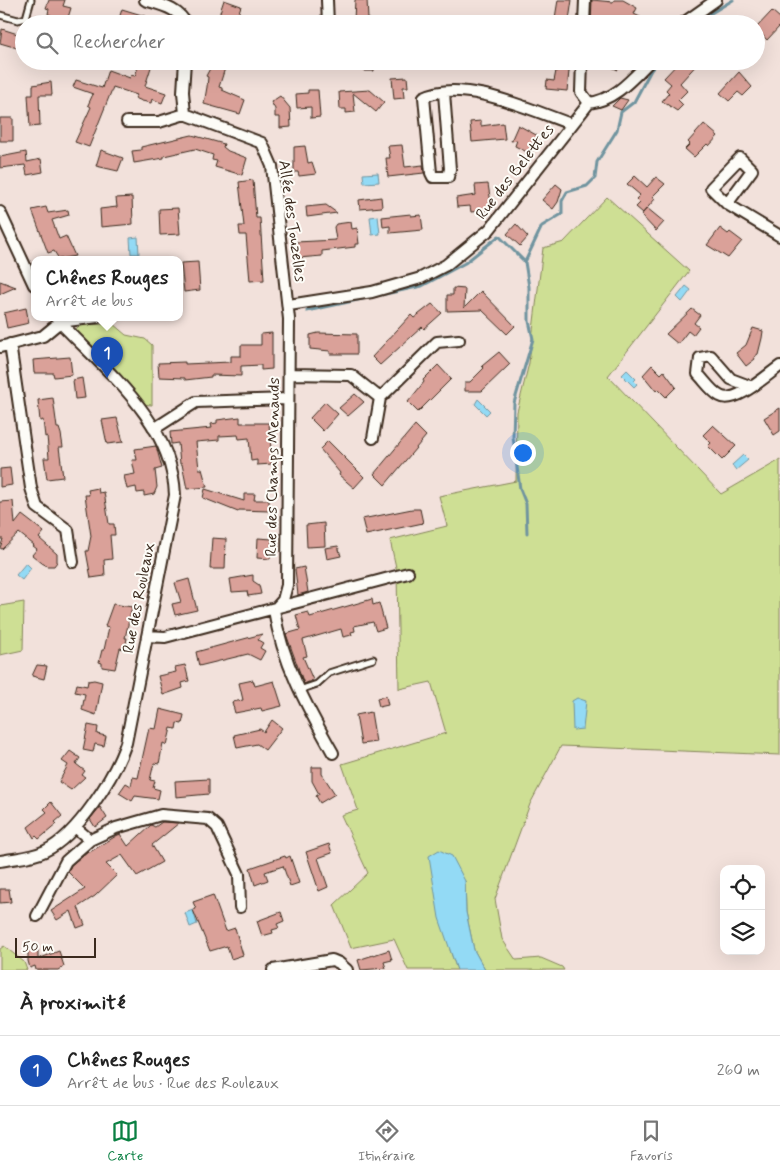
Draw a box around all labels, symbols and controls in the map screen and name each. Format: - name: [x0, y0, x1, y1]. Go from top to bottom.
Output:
- search box: [15, 15, 765, 70]
- icon: search: [33, 29, 61, 57]
- text: Rechercher: [73, 30, 165, 55]
- street label: Rue des Belettes: [471, 120, 559, 224]
- street label: Allée des Touzelles: [273, 159, 311, 283]
- popup: [31, 256, 183, 321]
- text: Chênes Rouges: [46, 266, 168, 291]
- text: Arrêt de bus: [46, 291, 133, 312]
- pin: 1: [91, 337, 123, 378]
- street label: Rue des Champs Menauds: [261, 377, 285, 557]
- your location: [510, 440, 536, 466]
- street label: Rue des Rouleaux: [118, 541, 160, 655]
- map controls: [720, 865, 765, 955]
- button: locate: [720, 865, 765, 910]
- button: layers: [720, 910, 765, 955]
- scale bar: [15, 935, 96, 958]
- text: 50 m: [22, 938, 53, 956]
- text: À proximité: [20, 989, 126, 1017]
- text: Chênes Rouges: [67, 1048, 190, 1073]
- text: 1: [32, 1060, 40, 1081]
- text: 260 m: [717, 1060, 760, 1081]
- text: Arrêt de bus · Rue des Rouleaux: [67, 1073, 279, 1094]
- tab: Carte: [107, 1117, 143, 1165]
- tab: Itinéraire: [358, 1117, 415, 1165]
- tab: Favoris: [630, 1117, 673, 1165]

